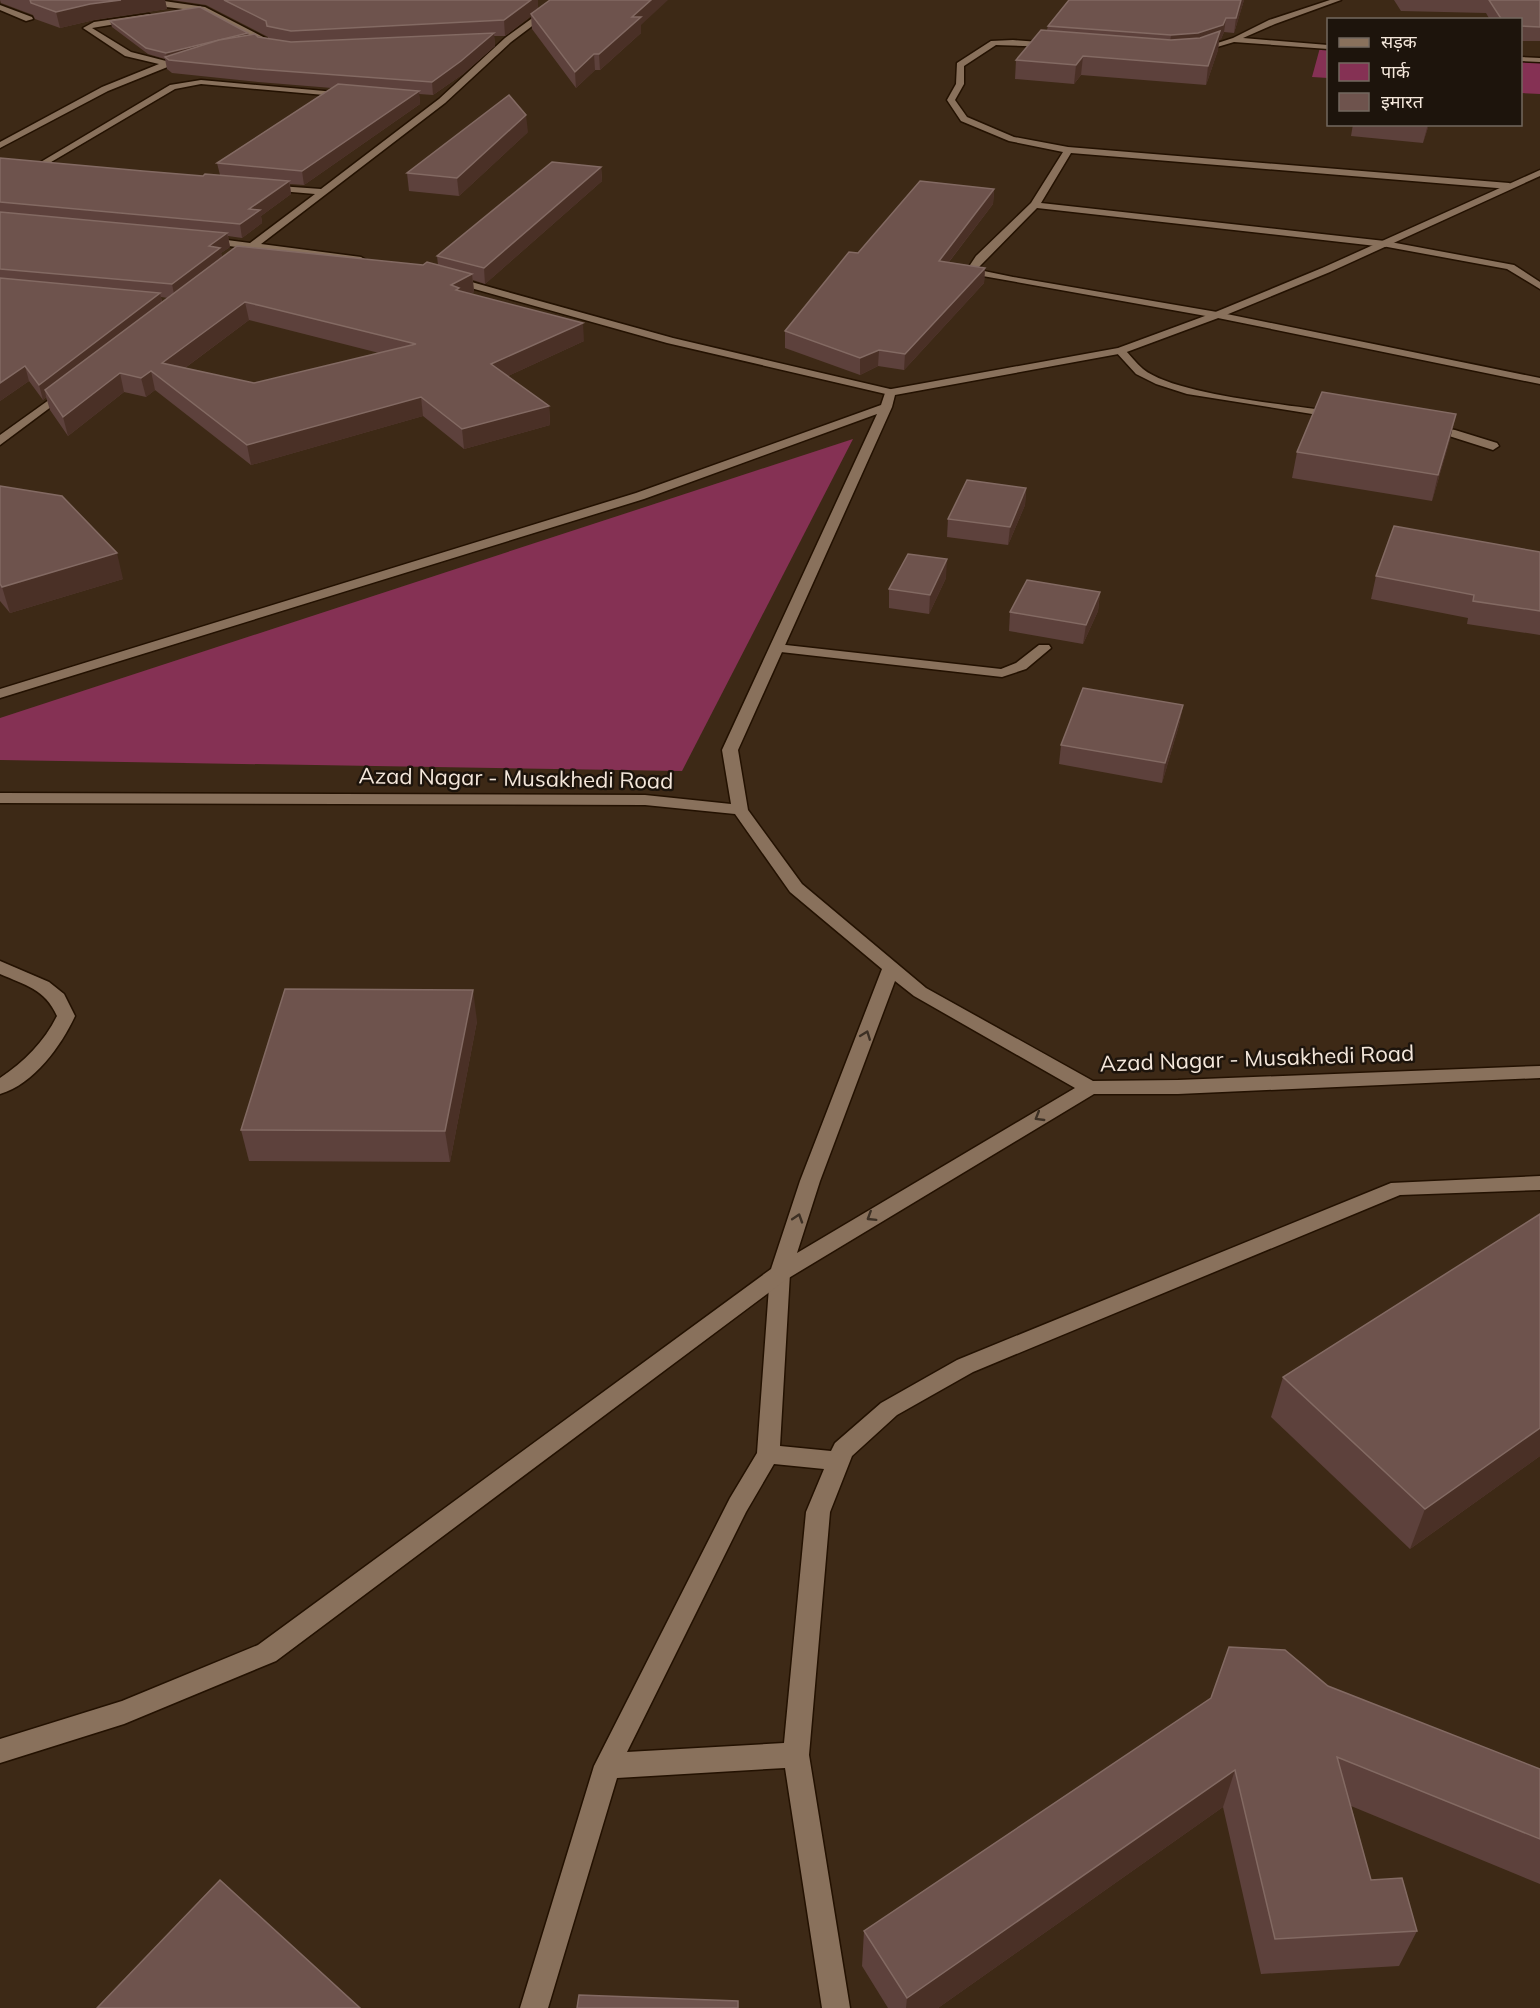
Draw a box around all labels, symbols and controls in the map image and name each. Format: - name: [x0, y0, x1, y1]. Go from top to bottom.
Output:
- legend: [1327, 18, 1522, 126]
- text: सड़क: [1381, 30, 1418, 53]
- text: पार्क: [1381, 60, 1411, 83]
- text: इमारत: [1381, 90, 1424, 113]
- street label: Azad Nagar - Musakhedi Road: [358, 761, 674, 795]
- one-way arrow: [858, 1030, 871, 1040]
- street label: Azad Nagar - Musakhedi Road: [1099, 1039, 1415, 1077]
- one-way arrow: [1035, 1110, 1045, 1122]
- one-way arrow: [867, 1209, 878, 1220]
- one-way arrow: [791, 1213, 804, 1224]

